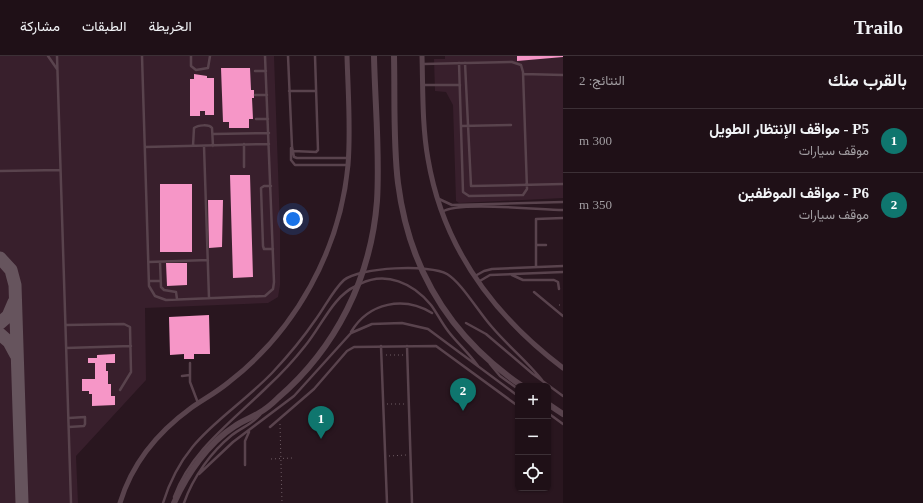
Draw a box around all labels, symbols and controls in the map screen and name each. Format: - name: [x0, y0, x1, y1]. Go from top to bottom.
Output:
- text: Trailo: [854, 17, 903, 38]
- text: مشاركة: [20, 19, 60, 34]
- text: الطبقات: [82, 19, 126, 34]
- text: الخريطة: [148, 19, 192, 34]
- text: بالقرب منك: [828, 71, 907, 90]
- text: النتائج: 2: [579, 73, 625, 88]
- text: P5 - مواقف الإنتظار الطويل: [709, 121, 869, 137]
- text: 300 m: [579, 133, 612, 148]
- text: 1: [891, 133, 897, 148]
- text: موقف سيارات: [799, 143, 869, 158]
- text: P6 - مواقف الموظفين: [738, 185, 869, 201]
- text: 350 m: [579, 197, 612, 212]
- text: 2: [891, 197, 897, 212]
- text: موقف سيارات: [799, 207, 869, 222]
- your location: [283, 209, 303, 229]
- pin: 2: [450, 378, 476, 411]
- map controls: [515, 383, 551, 491]
- button: +: [515, 383, 551, 419]
- pin: 1: [308, 406, 334, 439]
- button: −: [515, 419, 551, 455]
- button: locate: [515, 455, 551, 491]

